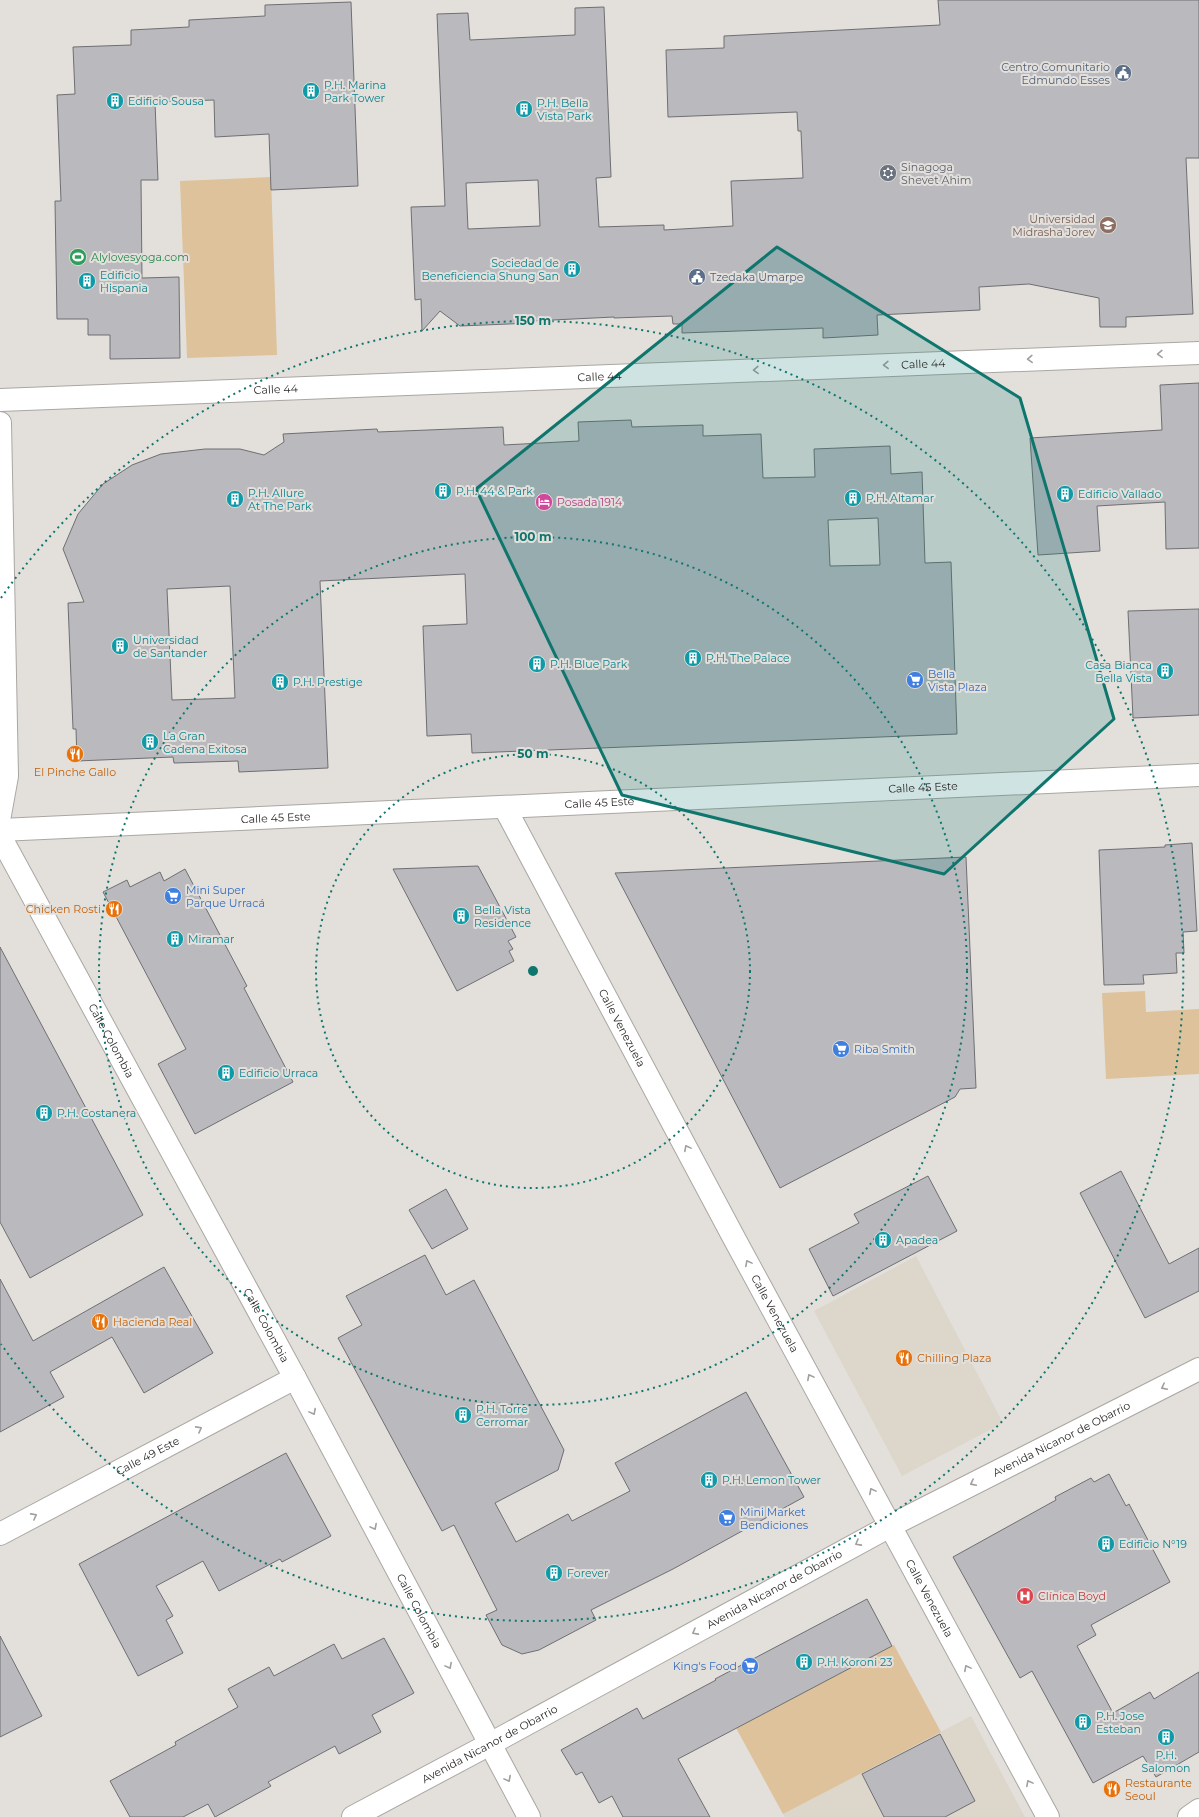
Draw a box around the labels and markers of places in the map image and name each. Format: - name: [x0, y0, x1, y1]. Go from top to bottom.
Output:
- place label: Centro Comunitario Edmundo Esses: [1001, 60, 1111, 87]
- public building icon: Centro Comunitario Edmundo Esses: [1113, 63, 1133, 83]
- place label: P.H. Marina Park Tower: [324, 78, 386, 105]
- building icon: P.H. Marina Park Tower: [301, 81, 321, 101]
- building icon: Edificio Sousa: [105, 91, 125, 111]
- place label: Edificio Sousa: [128, 94, 204, 108]
- place label: P.H. Bella Vista Park: [537, 96, 592, 123]
- building icon: P.H. Bella Vista Park: [514, 99, 534, 119]
- place label: Sinagoga Shevet Ahim: [901, 160, 971, 187]
- synagogue icon: Sinagoga Shevet Ahim: [878, 163, 898, 183]
- place label: Universidad Midrasha Jorev: [1012, 212, 1095, 239]
- school or university icon: Universidad Midrasha Jorev: [1098, 215, 1118, 235]
- sports icon: Alylovesyoga.com: [68, 247, 88, 267]
- place label: Alylovesyoga.com: [91, 250, 189, 264]
- place label: Sociedad de Beneficiencia Shung San: [422, 256, 559, 283]
- building icon: Sociedad de Beneficiencia Shung San: [562, 259, 582, 279]
- public building icon: Tzedaka Umarpe: [687, 267, 707, 287]
- place label: Edificio Hispania: [100, 268, 148, 295]
- place label: Tzedaka Umarpe: [710, 270, 804, 284]
- building icon: Edificio Hispania: [77, 271, 97, 291]
- building icon: P.H. 44 & Park: [433, 481, 453, 501]
- place label: P.H. 44 & Park: [456, 484, 533, 498]
- building icon: Edificio Vallado: [1055, 484, 1075, 504]
- place label: P.H. Allure At The Park: [248, 486, 312, 513]
- place label: Edificio Vallado: [1078, 487, 1162, 501]
- building icon: P.H. Altamar: [843, 488, 863, 508]
- building icon: P.H. Allure At The Park: [225, 489, 245, 509]
- place label: P.H. Altamar: [866, 491, 934, 505]
- hotel icon: Posada 1914: [534, 492, 554, 512]
- place label: Posada 1914: [557, 495, 623, 509]
- place label: Universidad de Santander: [133, 633, 207, 660]
- building icon: Universidad de Santander: [110, 636, 130, 656]
- building icon: P.H. The Palace: [683, 648, 703, 668]
- place label: P.H. The Palace: [706, 651, 790, 665]
- building icon: P.H. Blue Park: [527, 654, 547, 674]
- place label: P.H. Blue Park: [550, 657, 628, 671]
- place label: Casa Bianca Bella Vista: [1085, 658, 1152, 685]
- building icon: Casa Bianca Bella Vista: [1155, 661, 1175, 681]
- place label: Bella Vista Plaza: [928, 667, 987, 694]
- supermarket icon: Bella Vista Plaza: [905, 670, 925, 690]
- building icon: P.H. Prestige: [270, 672, 290, 692]
- place label: P.H. Prestige: [293, 675, 363, 689]
- place label: La Gran Cadena Exitosa: [163, 729, 247, 756]
- building icon: La Gran Cadena Exitosa: [140, 732, 160, 752]
- restaurant icon: El Pinche Gallo: [65, 744, 85, 764]
- place label: El Pinche Gallo: [34, 765, 116, 779]
- place label: Mini Super Parque Urracá: [186, 883, 265, 910]
- supermarket icon: Mini Super Parque Urracá: [163, 886, 183, 906]
- restaurant icon: Chicken Rosti: [104, 899, 124, 919]
- place label: Chicken Rosti: [26, 902, 101, 916]
- place label: Bella Vista Residence: [474, 903, 532, 930]
- building icon: Bella Vista Residence: [451, 906, 471, 926]
- building icon: Miramar: [165, 929, 185, 949]
- place label: Miramar: [188, 932, 235, 946]
- centre of rings: [526, 964, 540, 978]
- supermarket icon: Riba Smith: [831, 1039, 851, 1059]
- place label: Riba Smith: [854, 1042, 915, 1056]
- building icon: Edificio Urraca: [216, 1063, 236, 1083]
- place label: Edificio Urraca: [239, 1066, 318, 1080]
- building icon: P.H. Costanera: [34, 1103, 54, 1123]
- place label: P.H. Costanera: [57, 1106, 136, 1120]
- building icon: Apadea: [873, 1230, 893, 1250]
- place label: Apadea: [896, 1233, 938, 1247]
- restaurant icon: Hacienda Real: [90, 1312, 110, 1332]
- place label: Hacienda Real: [113, 1315, 192, 1329]
- restaurant icon: Chilling Plaza: [894, 1348, 914, 1368]
- place label: Chilling Plaza: [917, 1351, 991, 1365]
- place label: P.H. Torre Cerromar: [476, 1402, 528, 1429]
- building icon: P.H. Torre Cerromar: [453, 1405, 473, 1425]
- building icon: P.H. Lemon Tower: [699, 1470, 719, 1490]
- place label: P.H. Lemon Tower: [722, 1473, 821, 1487]
- place label: Mini Market Bendiciones: [740, 1505, 809, 1532]
- supermarket icon: Mini Market Bendiciones: [717, 1508, 737, 1528]
- building icon: Edificio N°19: [1096, 1534, 1116, 1554]
- place label: Edificio N°19: [1119, 1537, 1187, 1551]
- building icon: Forever: [544, 1563, 564, 1583]
- place label: Forever: [567, 1566, 608, 1580]
- hospital icon: Clínica Boyd: [1015, 1586, 1035, 1606]
- place label: Clínica Boyd: [1038, 1589, 1106, 1603]
- building icon: P.H. Koroni 23: [794, 1652, 814, 1672]
- place label: P.H. Koroni 23: [817, 1655, 892, 1669]
- supermarket icon: King's Food: [740, 1656, 760, 1676]
- place label: King's Food: [673, 1659, 737, 1673]
- place label: P.H. Jose Esteban: [1096, 1709, 1145, 1736]
- building icon: P.H. Jose Esteban: [1073, 1712, 1093, 1732]
- building icon: P.H. Salomon: [1156, 1727, 1176, 1747]
- place label: P.H. Salomon: [1141, 1748, 1191, 1775]
- place label: Restaurante Seoul: [1125, 1776, 1192, 1803]
- restaurant icon: Restaurante Seoul: [1102, 1779, 1122, 1799]

